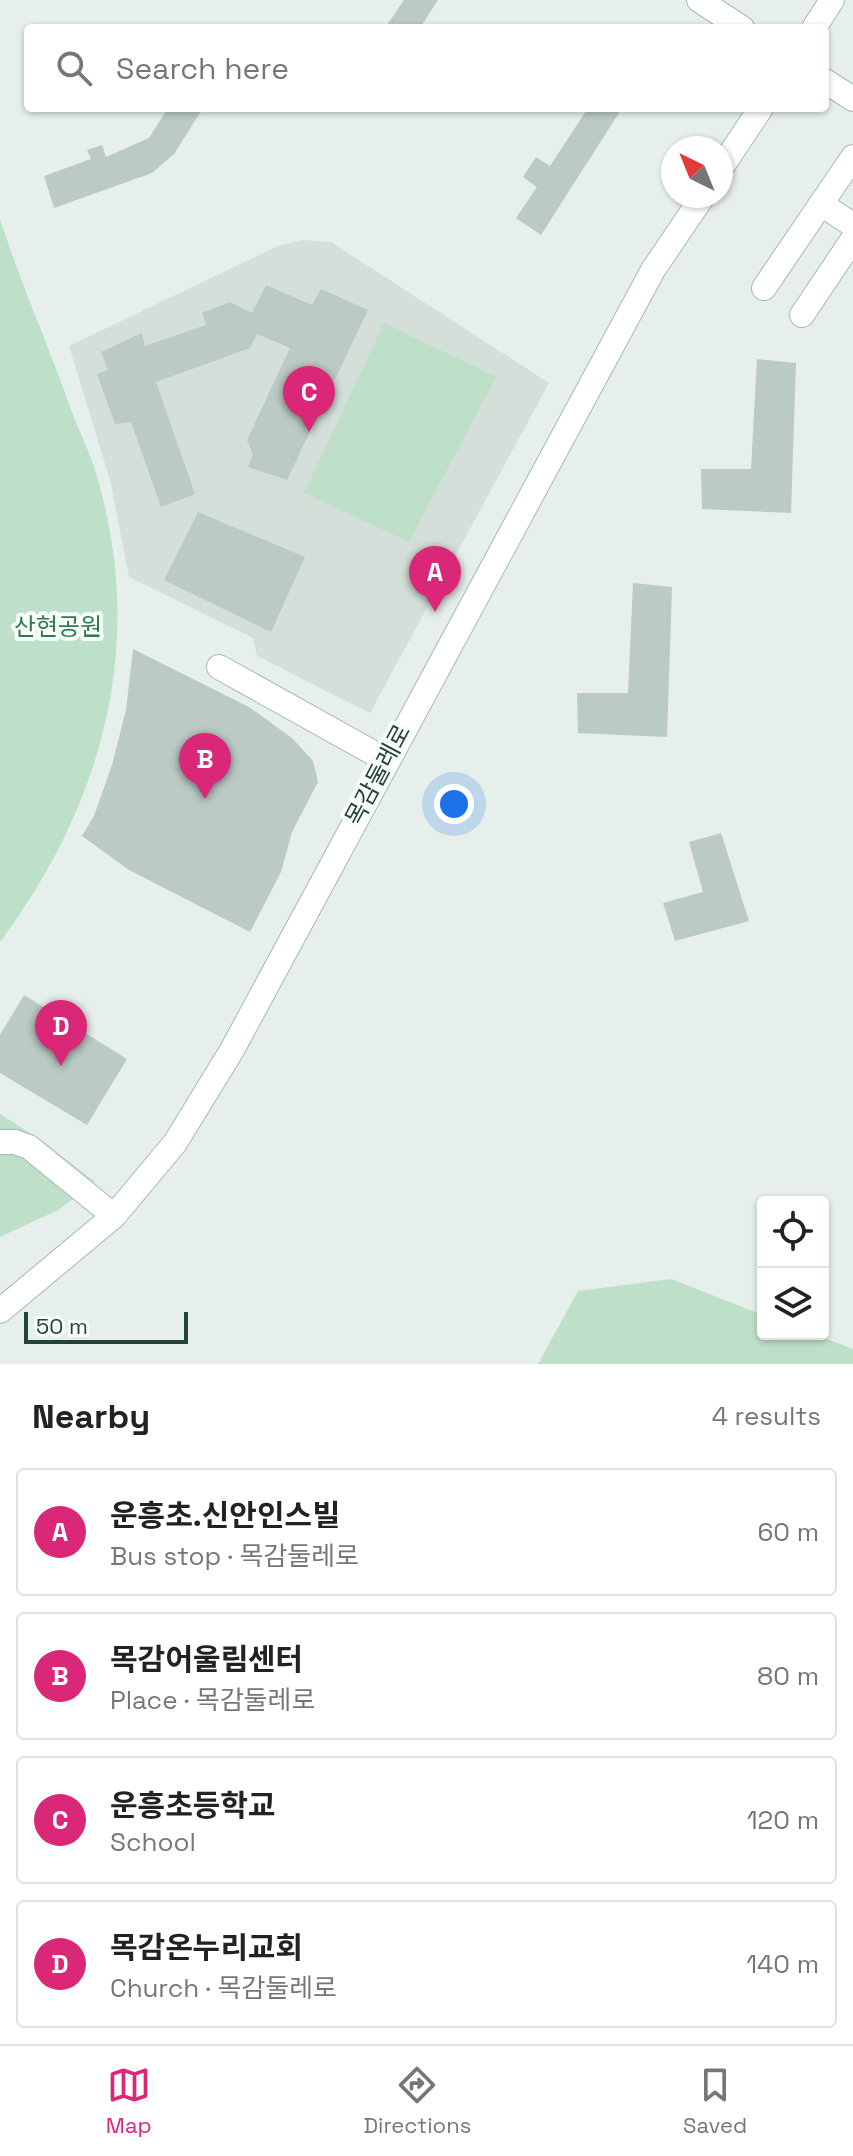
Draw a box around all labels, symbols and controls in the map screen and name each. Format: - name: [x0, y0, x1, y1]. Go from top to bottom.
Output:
- search box: [24, 24, 829, 112]
- icon: search: [52, 46, 96, 90]
- text: Search here: [116, 49, 289, 88]
- north arrow: [661, 136, 733, 208]
- pin: C: [283, 366, 335, 432]
- pin: A: [409, 546, 461, 612]
- park label: 산현공원: [14, 611, 102, 642]
- street label: 목감둘레로: [338, 719, 417, 831]
- pin: B: [179, 733, 231, 799]
- your location: [434, 784, 474, 824]
- pin: D: [35, 1000, 87, 1066]
- map controls: [757, 1196, 829, 1340]
- button: locate: [757, 1196, 829, 1268]
- button: layers: [757, 1268, 829, 1340]
- scale bar: [24, 1308, 188, 1344]
- text: 50 m: [36, 1312, 88, 1340]
- text: Nearby: [32, 1395, 150, 1438]
- text: 4 results: [712, 1399, 821, 1433]
- text: 운흥초.신안인스빌: [110, 1496, 340, 1535]
- text: A: [52, 1515, 68, 1549]
- text: 60 m: [757, 1515, 819, 1549]
- text: Bus stop · 목감둘레로: [110, 1539, 359, 1573]
- text: 목감어울림센터: [110, 1640, 303, 1679]
- text: B: [51, 1659, 69, 1693]
- text: 80 m: [757, 1659, 819, 1693]
- text: Place · 목감둘레로: [110, 1683, 315, 1717]
- text: 운흥초등학교: [110, 1786, 276, 1825]
- text: C: [52, 1803, 68, 1837]
- text: 120 m: [747, 1803, 819, 1837]
- text: School: [110, 1825, 196, 1859]
- text: 목감온누리교회: [110, 1928, 303, 1967]
- text: D: [51, 1947, 69, 1981]
- text: 140 m: [746, 1947, 819, 1981]
- text: Church · 목감둘레로: [110, 1971, 337, 2005]
- tab: Map: [106, 2063, 152, 2139]
- tab: Directions: [363, 2063, 471, 2139]
- tab: Saved: [683, 2063, 747, 2139]

